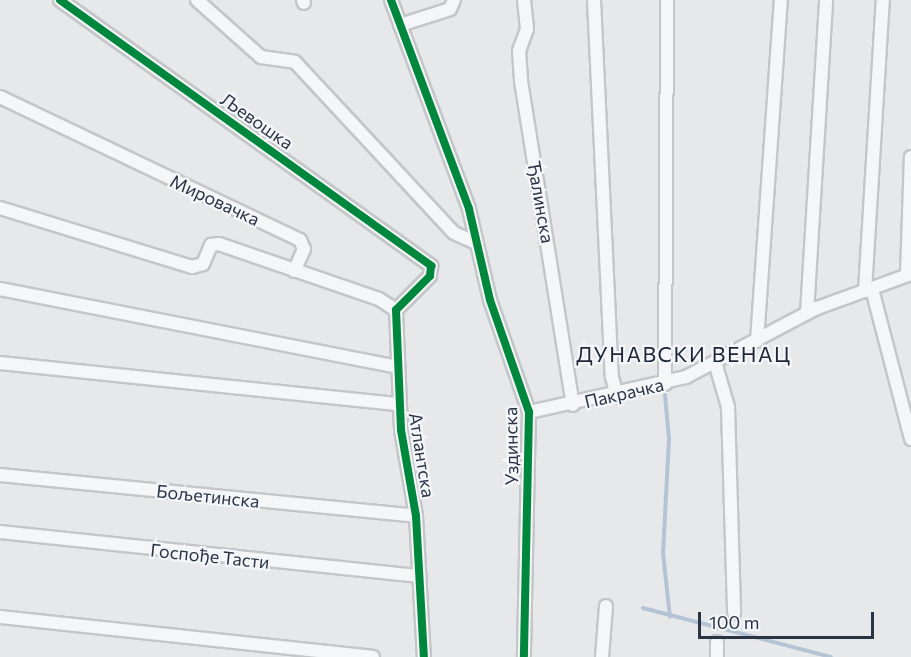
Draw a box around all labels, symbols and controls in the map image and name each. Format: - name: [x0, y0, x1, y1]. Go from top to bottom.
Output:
- street label: Љевошка: [217, 88, 297, 154]
- street label: Ђалинска: [523, 159, 559, 245]
- street label: Мировачка: [167, 170, 263, 230]
- district label: ДУНАВСКИ ВЕНАЦ: [576, 341, 792, 367]
- street label: Пакрачка: [582, 373, 666, 413]
- street label: Уздинска: [500, 407, 522, 485]
- street label: Атлантска: [405, 411, 439, 499]
- street label: Бољетинска: [155, 480, 261, 512]
- street label: Госпође Тасти: [149, 539, 271, 573]
- scale bar: [701, 600, 876, 638]
- text: 100 m: [709, 611, 759, 633]

